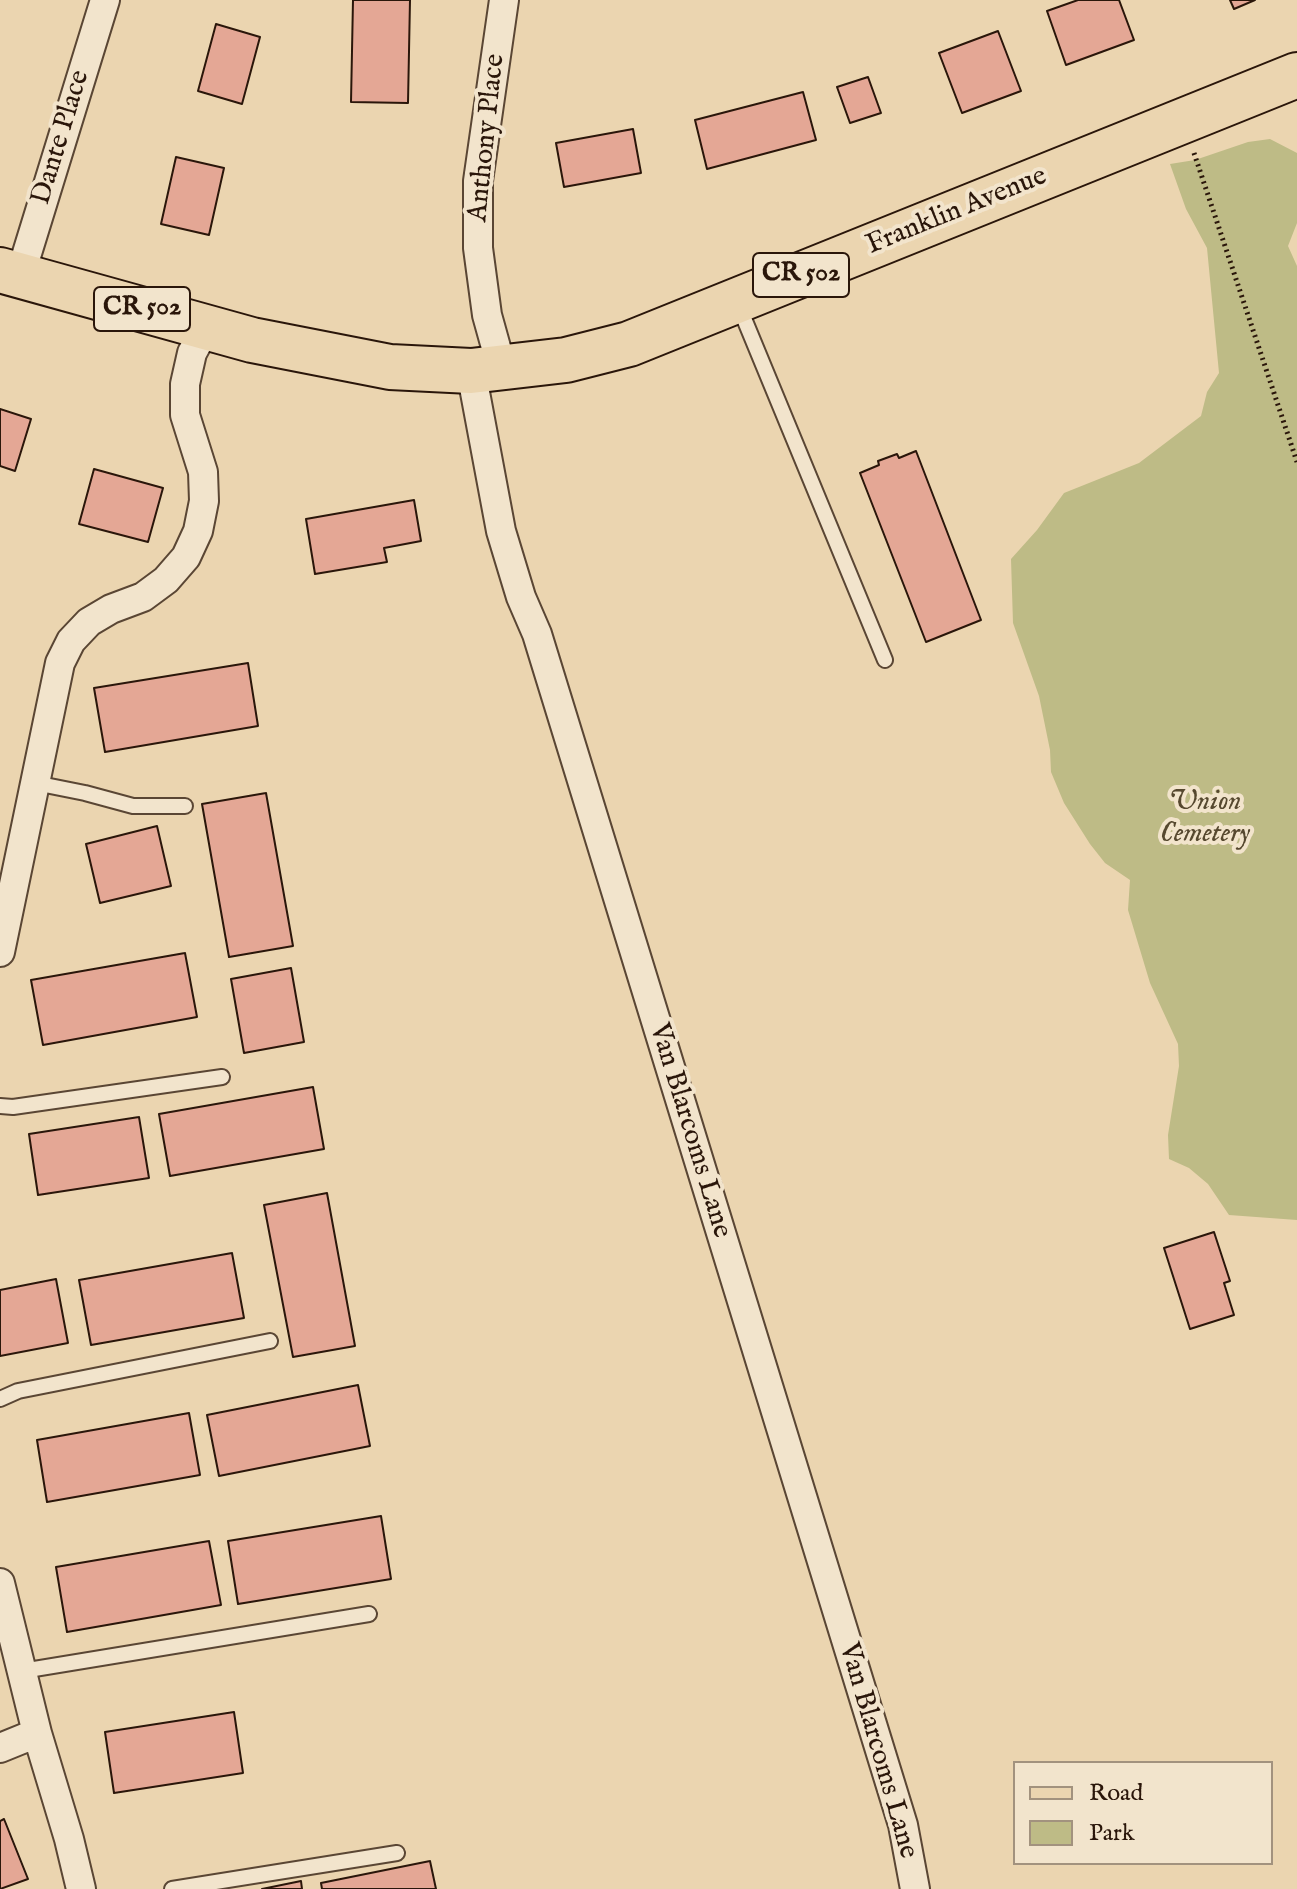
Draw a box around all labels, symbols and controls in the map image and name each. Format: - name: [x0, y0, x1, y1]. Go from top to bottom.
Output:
- street label: Anthony Place: [462, 52, 514, 224]
- street label: Dante Place: [26, 67, 98, 209]
- street label: Franklin Avenue: [862, 161, 1052, 263]
- road number: CR 502: [753, 253, 849, 297]
- road number: CR 502: [94, 287, 190, 331]
- park label: Union Cemetery: [1160, 786, 1250, 852]
- street label: Van Blarcoms Lane: [640, 1020, 738, 1242]
- street label: Van Blarcoms Lane: [830, 1639, 924, 1863]
- legend: [1013, 1761, 1273, 1865]
- text: Road: [1089, 1778, 1143, 1809]
- text: Park: [1089, 1818, 1135, 1849]

